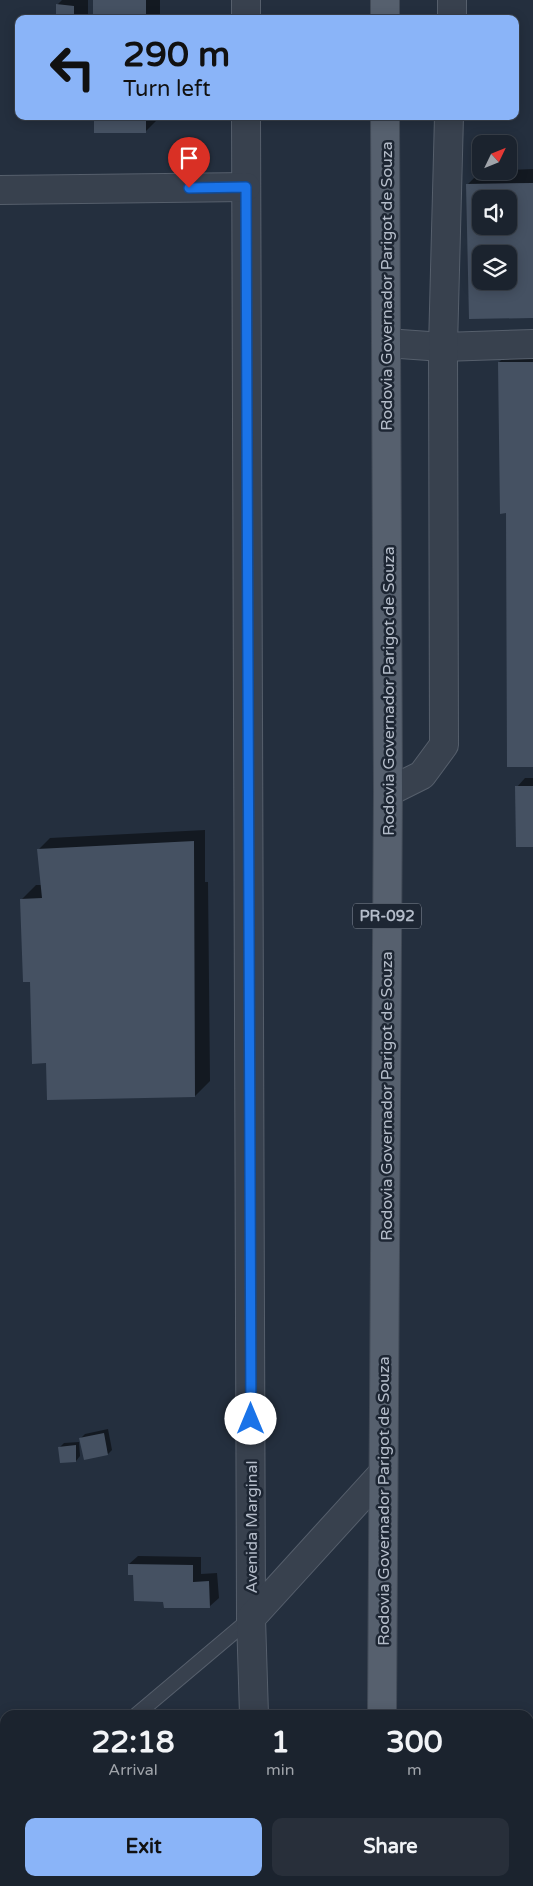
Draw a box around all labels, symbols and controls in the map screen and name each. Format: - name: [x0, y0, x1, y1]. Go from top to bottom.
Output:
- text: 290 m: [123, 34, 230, 76]
- icon: left: [40, 35, 105, 100]
- text: Turn left: [123, 76, 211, 102]
- north arrow: [472, 135, 518, 180]
- map controls: [472, 135, 517, 290]
- pin: [168, 137, 210, 188]
- street label: Rodovia Governador Parigot de Souza: [377, 141, 397, 431]
- icon: arrive: [175, 144, 203, 172]
- button: sound: [472, 190, 517, 235]
- button: layers: [472, 245, 517, 290]
- street label: Rodovia Governador Parigot de Souza: [379, 546, 399, 836]
- road number: PR-092: [353, 904, 421, 928]
- street label: Rodovia Governador Parigot de Souza: [377, 951, 397, 1241]
- street label: Rodovia Governador Parigot de Souza: [374, 1356, 394, 1646]
- position arrow: [224, 1392, 276, 1444]
- street label: Avenida Marginal: [242, 1461, 262, 1593]
- text: 22:18: [91, 1724, 175, 1761]
- text: 1: [271, 1724, 290, 1761]
- text: 300: [386, 1724, 443, 1761]
- text: Arrival: [108, 1760, 158, 1780]
- text: min: [266, 1760, 295, 1780]
- text: m: [407, 1760, 422, 1780]
- button: Exit: [25, 1818, 262, 1876]
- button: Share: [272, 1818, 509, 1876]

